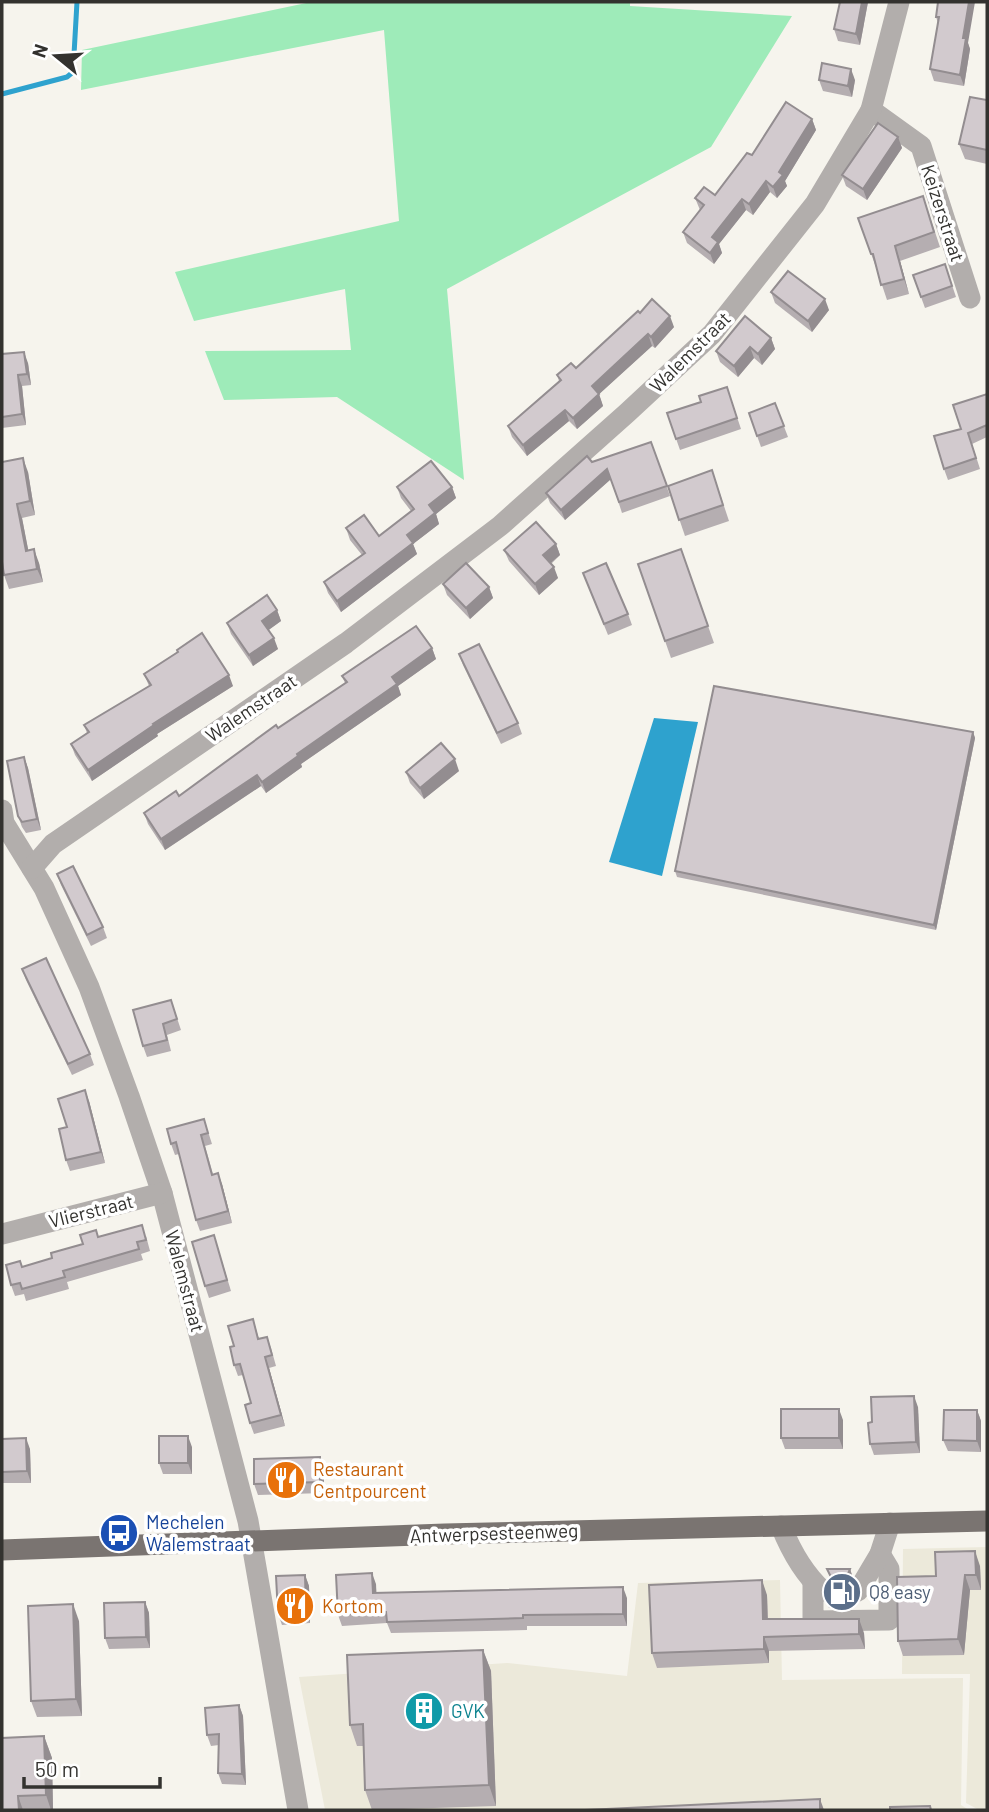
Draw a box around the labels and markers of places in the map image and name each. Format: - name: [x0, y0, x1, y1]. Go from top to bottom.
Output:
- place label: Restaurant Centpourcent: [313, 1457, 427, 1502]
- restaurant icon: Restaurant Centpourcent: [265, 1459, 307, 1501]
- place label: Mechelen Walemstraat: [146, 1510, 251, 1555]
- bus stop icon: Mechelen Walemstraat: [98, 1512, 140, 1554]
- fuel station icon: Q8 easy: [821, 1571, 863, 1613]
- place label: Q8 easy: [869, 1580, 931, 1603]
- restaurant icon: Kortom: [274, 1585, 316, 1627]
- place label: Kortom: [322, 1594, 384, 1617]
- building icon: GVK: [403, 1690, 445, 1732]
- place label: GVK: [451, 1699, 485, 1722]

